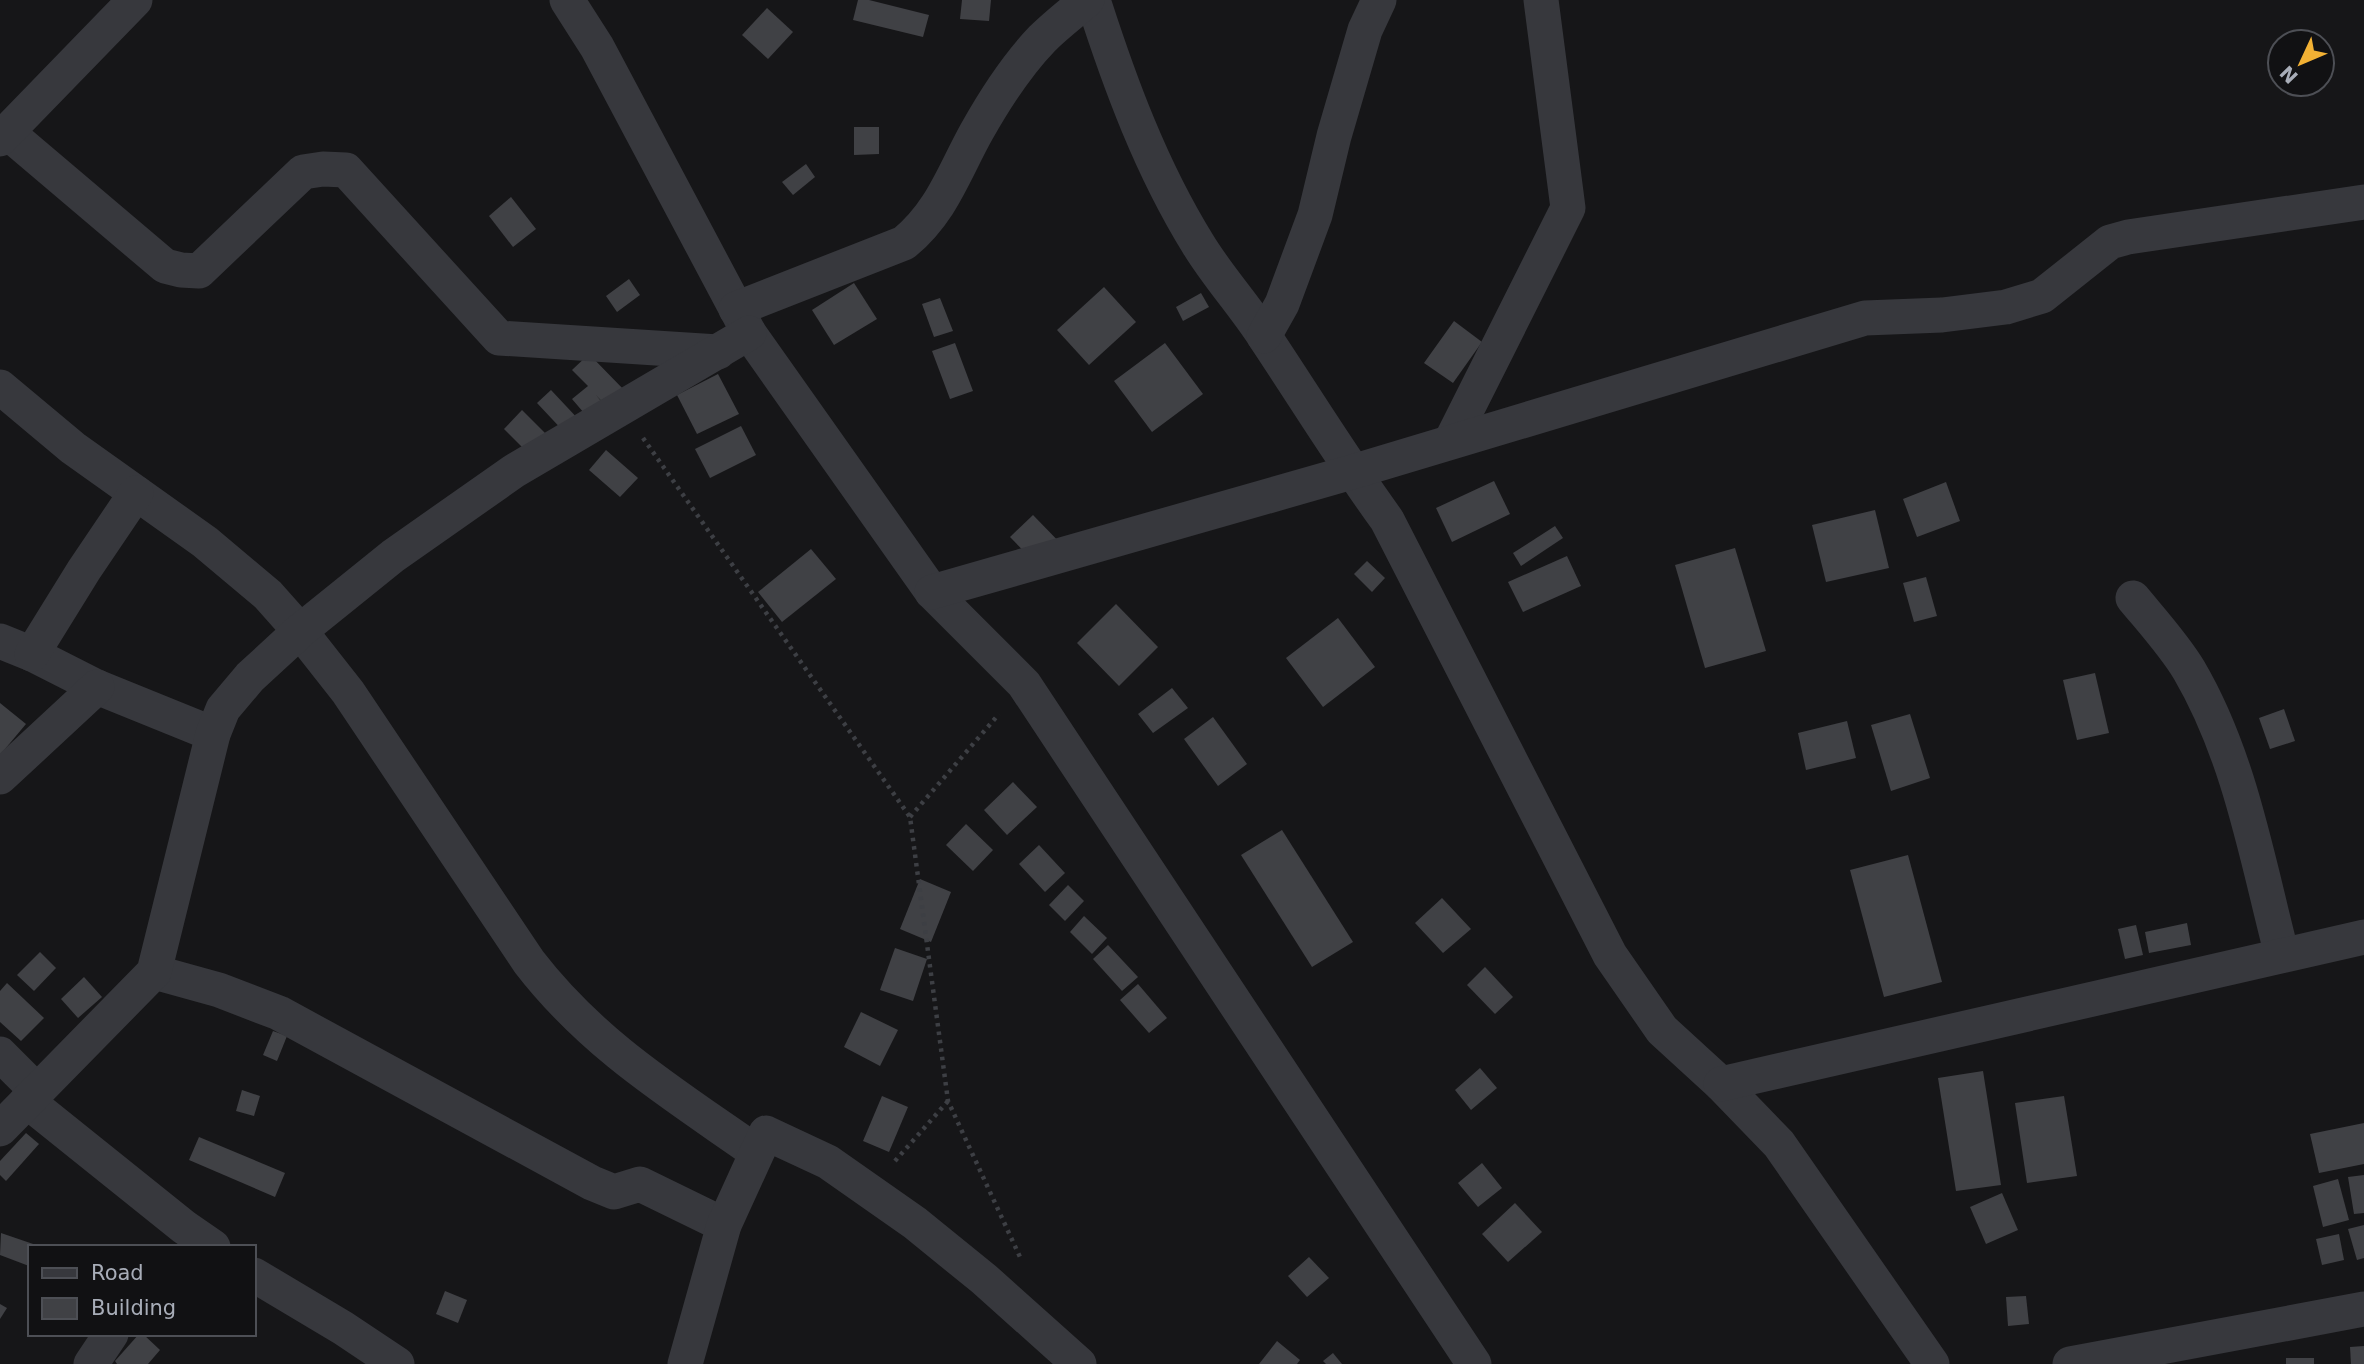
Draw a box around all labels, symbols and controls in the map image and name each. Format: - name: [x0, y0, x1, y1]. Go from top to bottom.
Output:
- north arrow: [2266, 28, 2336, 98]
- text: N: [2275, 61, 2302, 88]
- legend: [28, 1245, 256, 1336]
- text: Road: [91, 1261, 144, 1285]
- text: Building: [91, 1296, 176, 1320]

